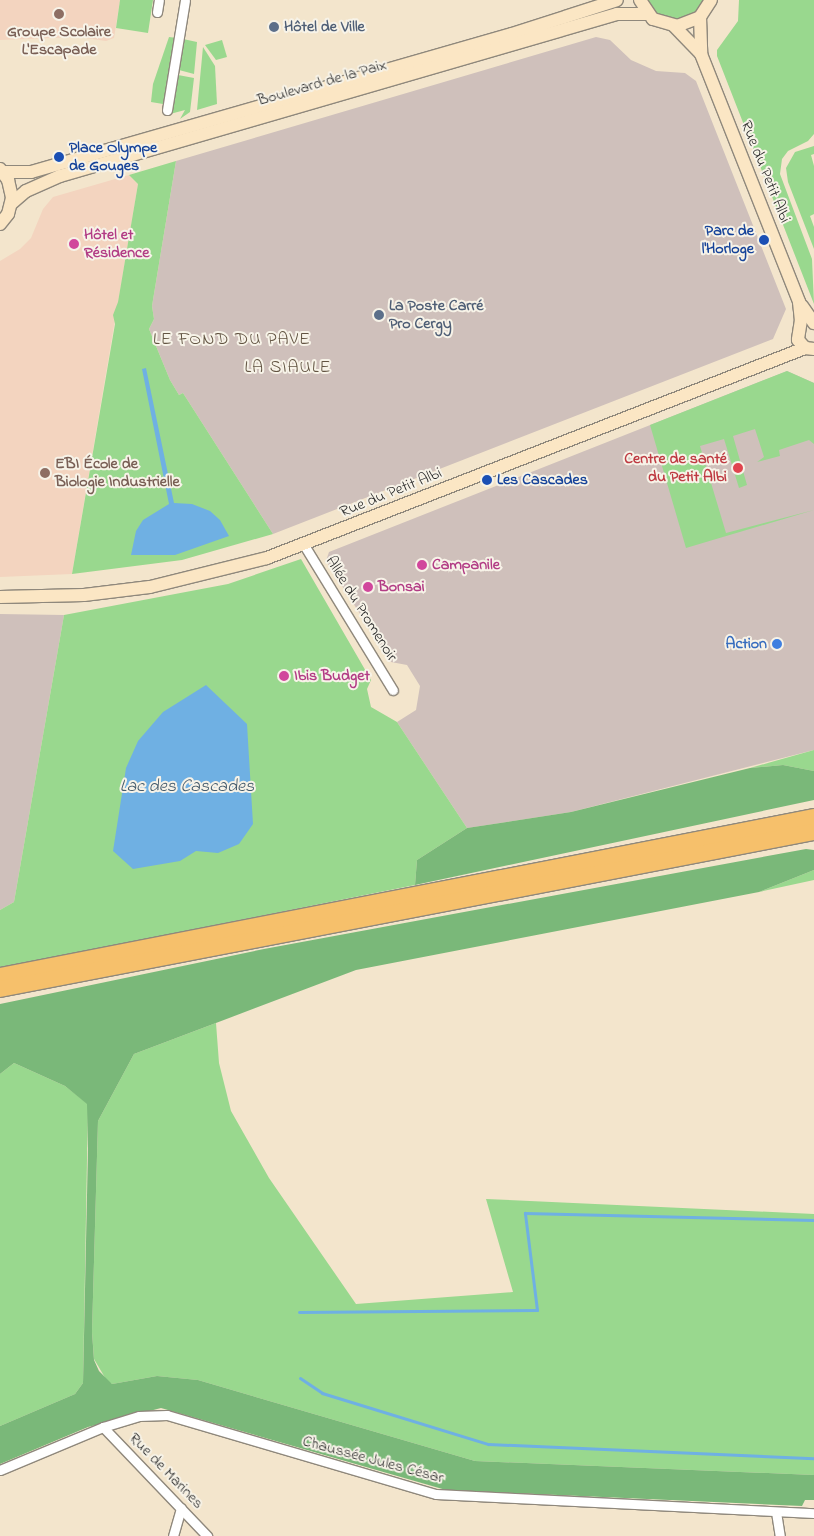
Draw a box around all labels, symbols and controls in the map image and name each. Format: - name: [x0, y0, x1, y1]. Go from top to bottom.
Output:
- marker: Groupe Scolaire L'Escapade: [53, 8, 65, 20]
- place label: Hôtel de Ville: [284, 17, 365, 37]
- marker: Hôtel de Ville: [268, 21, 280, 33]
- place label: Groupe Scolaire L'Escapade: [7, 22, 111, 60]
- street label: Boulevard de la Paix: [255, 55, 389, 111]
- street label: Rue du Petit Albi: [736, 118, 794, 226]
- place label: Place Olympe de Gouges: [69, 138, 157, 176]
- marker: Place Olympe de Gouges: [53, 151, 65, 163]
- place label: Parc de l'Horloge: [702, 221, 754, 259]
- place label: Hôtel et Résidence: [84, 225, 149, 263]
- marker: Parc de l'Horloge: [758, 234, 770, 246]
- marker: Hôtel et Résidence: [68, 238, 80, 250]
- place label: La Poste Carré Pro Cergy: [389, 296, 483, 334]
- marker: La Poste Carré Pro Cergy: [373, 309, 385, 321]
- district label: LE FOND DU PAVE: [151, 329, 313, 351]
- district label: LA SIAULE: [243, 357, 333, 379]
- place label: Centre de santé du Petit Albi: [624, 449, 727, 487]
- place label: EBI École de Biologie Industrielle: [55, 454, 180, 492]
- marker: Centre de santé du Petit Albi: [731, 461, 745, 475]
- street label: Rue du Petit Albi: [337, 464, 445, 522]
- marker: EBI École de Biologie Industrielle: [39, 467, 51, 479]
- place label: Les Cascades: [497, 470, 588, 490]
- marker: Les Cascades: [481, 474, 493, 486]
- street label: Allée du Promenoir: [321, 553, 401, 665]
- place label: Campanile: [432, 555, 500, 575]
- marker: Campanile: [416, 559, 428, 571]
- place label: Bonsai: [378, 577, 425, 597]
- marker: Bonsai: [362, 581, 374, 593]
- place label: Action: [726, 634, 767, 654]
- marker: Action: [771, 638, 783, 650]
- place label: Ibis Budget: [294, 666, 370, 686]
- marker: Ibis Budget: [278, 670, 290, 682]
- water label: Lac des Cascades: [120, 776, 254, 798]
- street label: Rue de Marines: [125, 1429, 207, 1513]
- street label: Chaussée Jules César: [300, 1432, 446, 1488]

